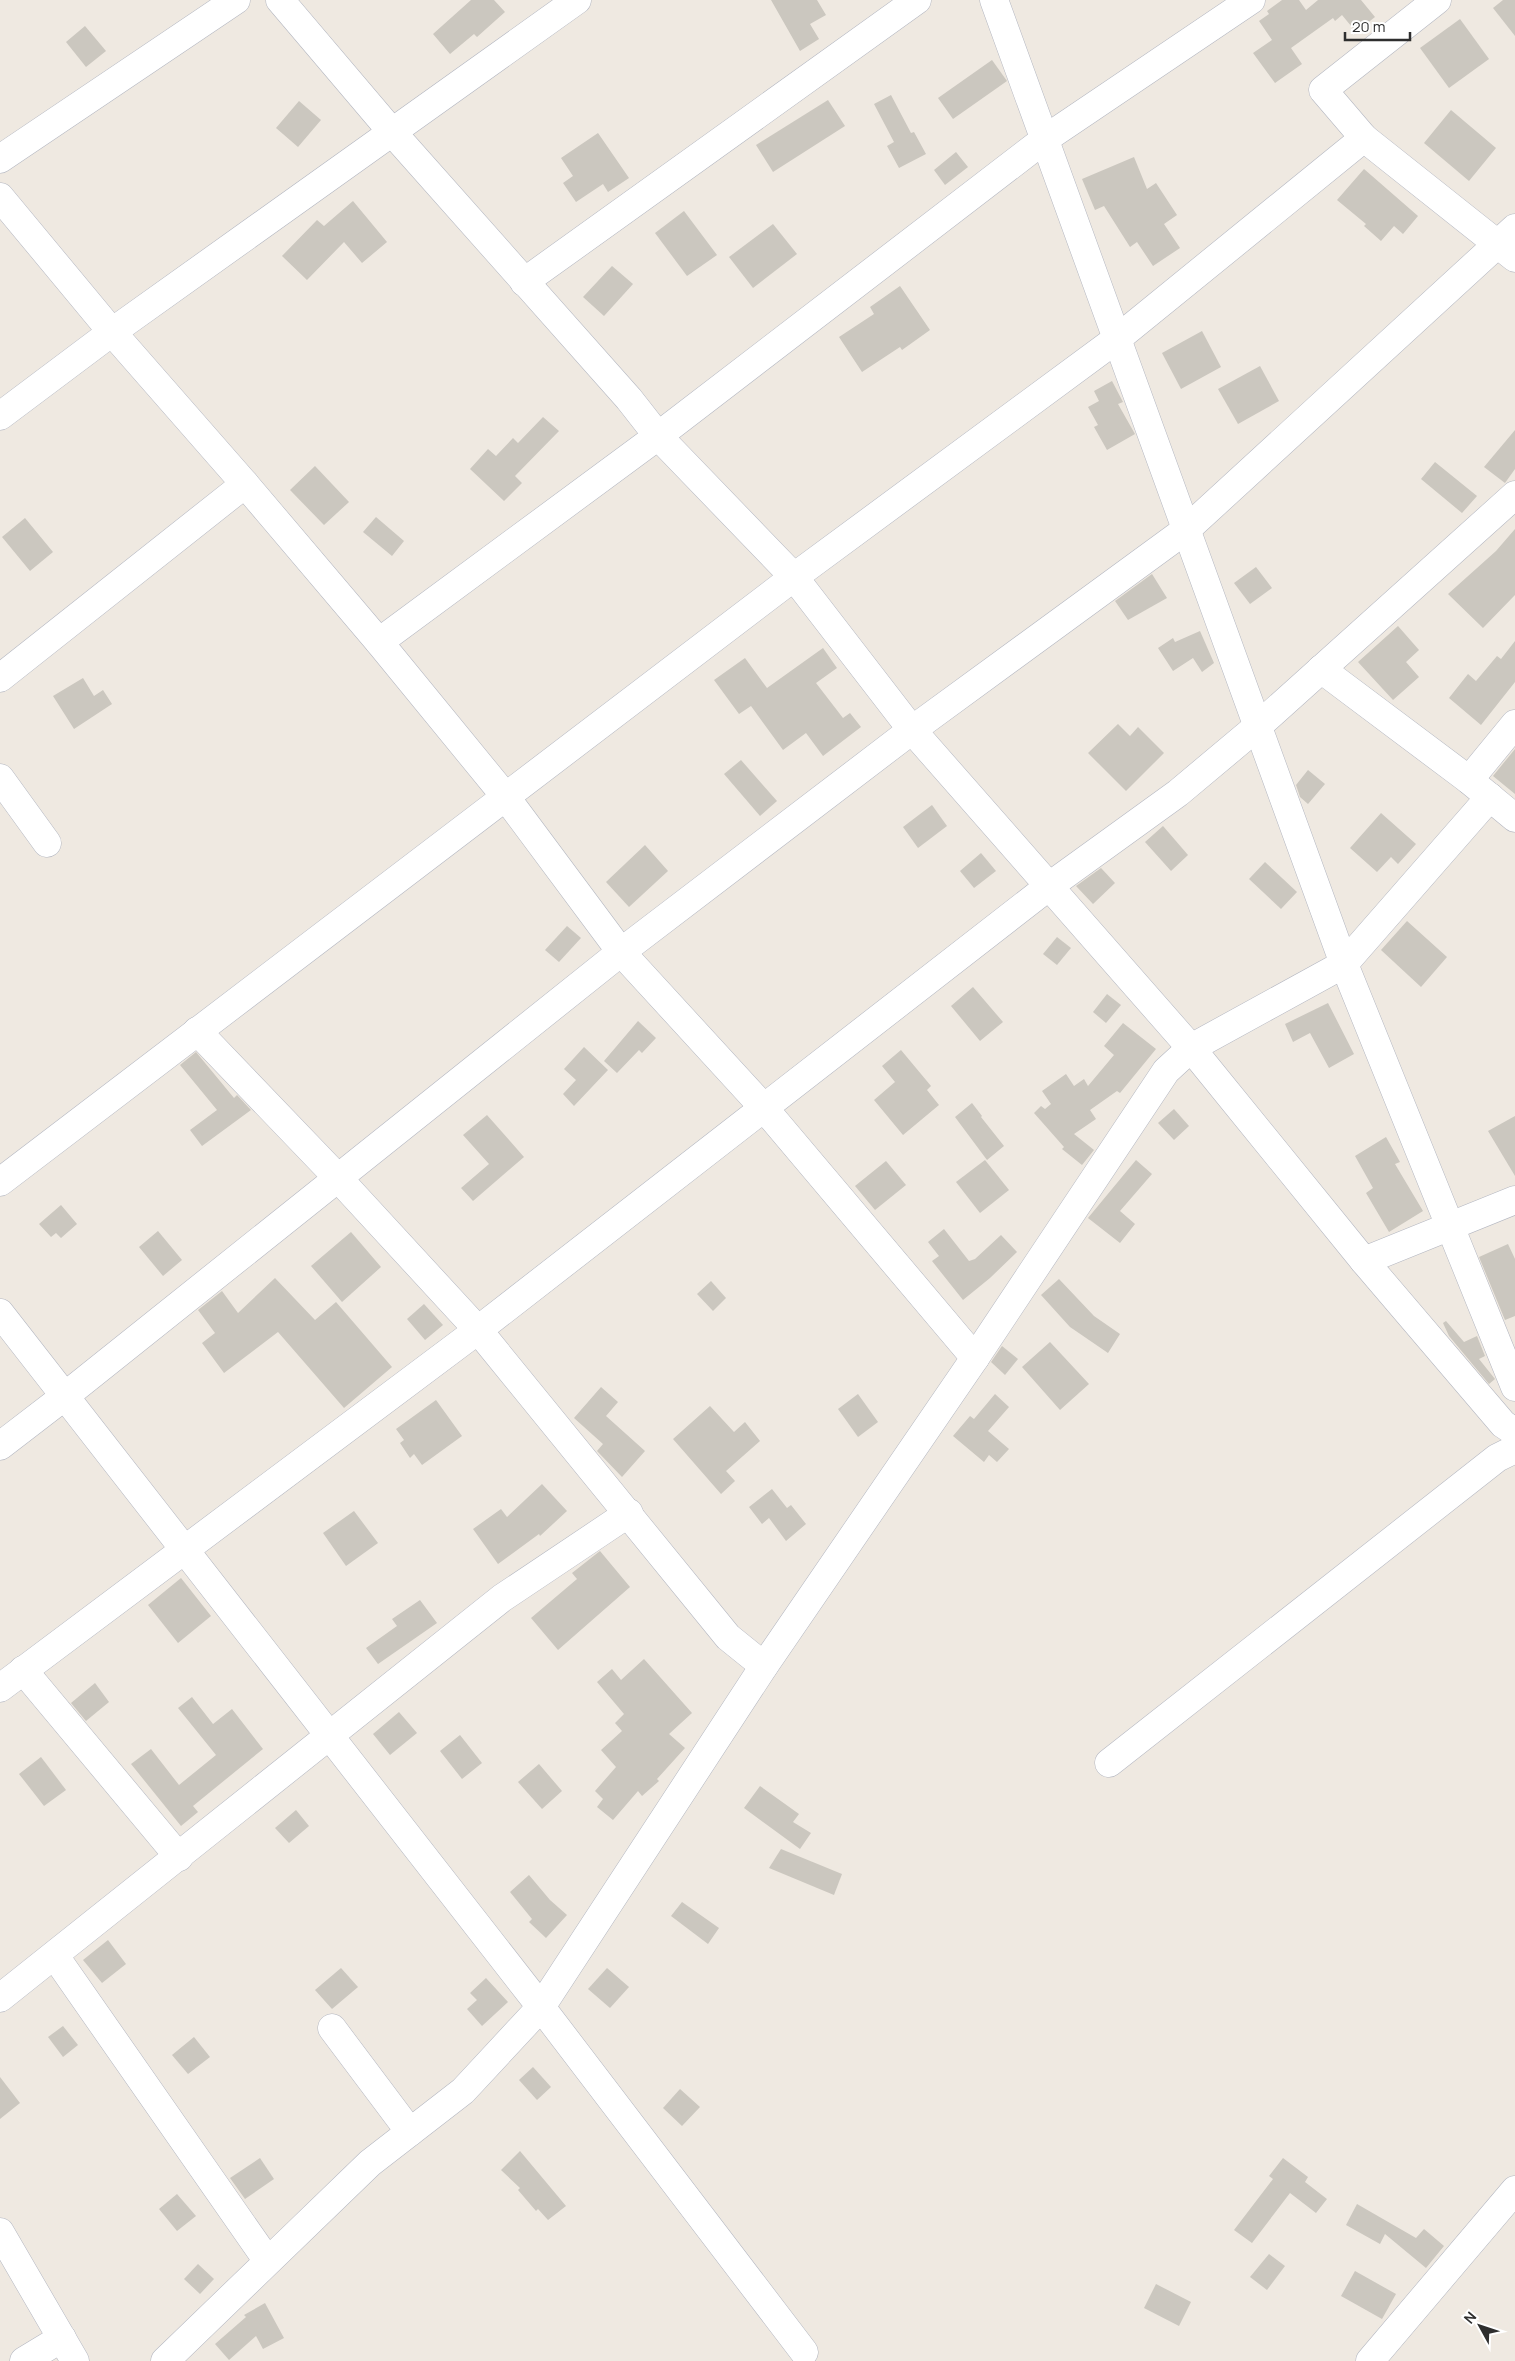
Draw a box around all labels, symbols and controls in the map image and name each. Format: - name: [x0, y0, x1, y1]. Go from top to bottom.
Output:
- scale bar: [1345, 10, 1410, 42]
- text: 20 m: [1352, 16, 1385, 37]
- north arrow: [1455, 2301, 1505, 2351]
- text: N: [1459, 2307, 1480, 2327]

